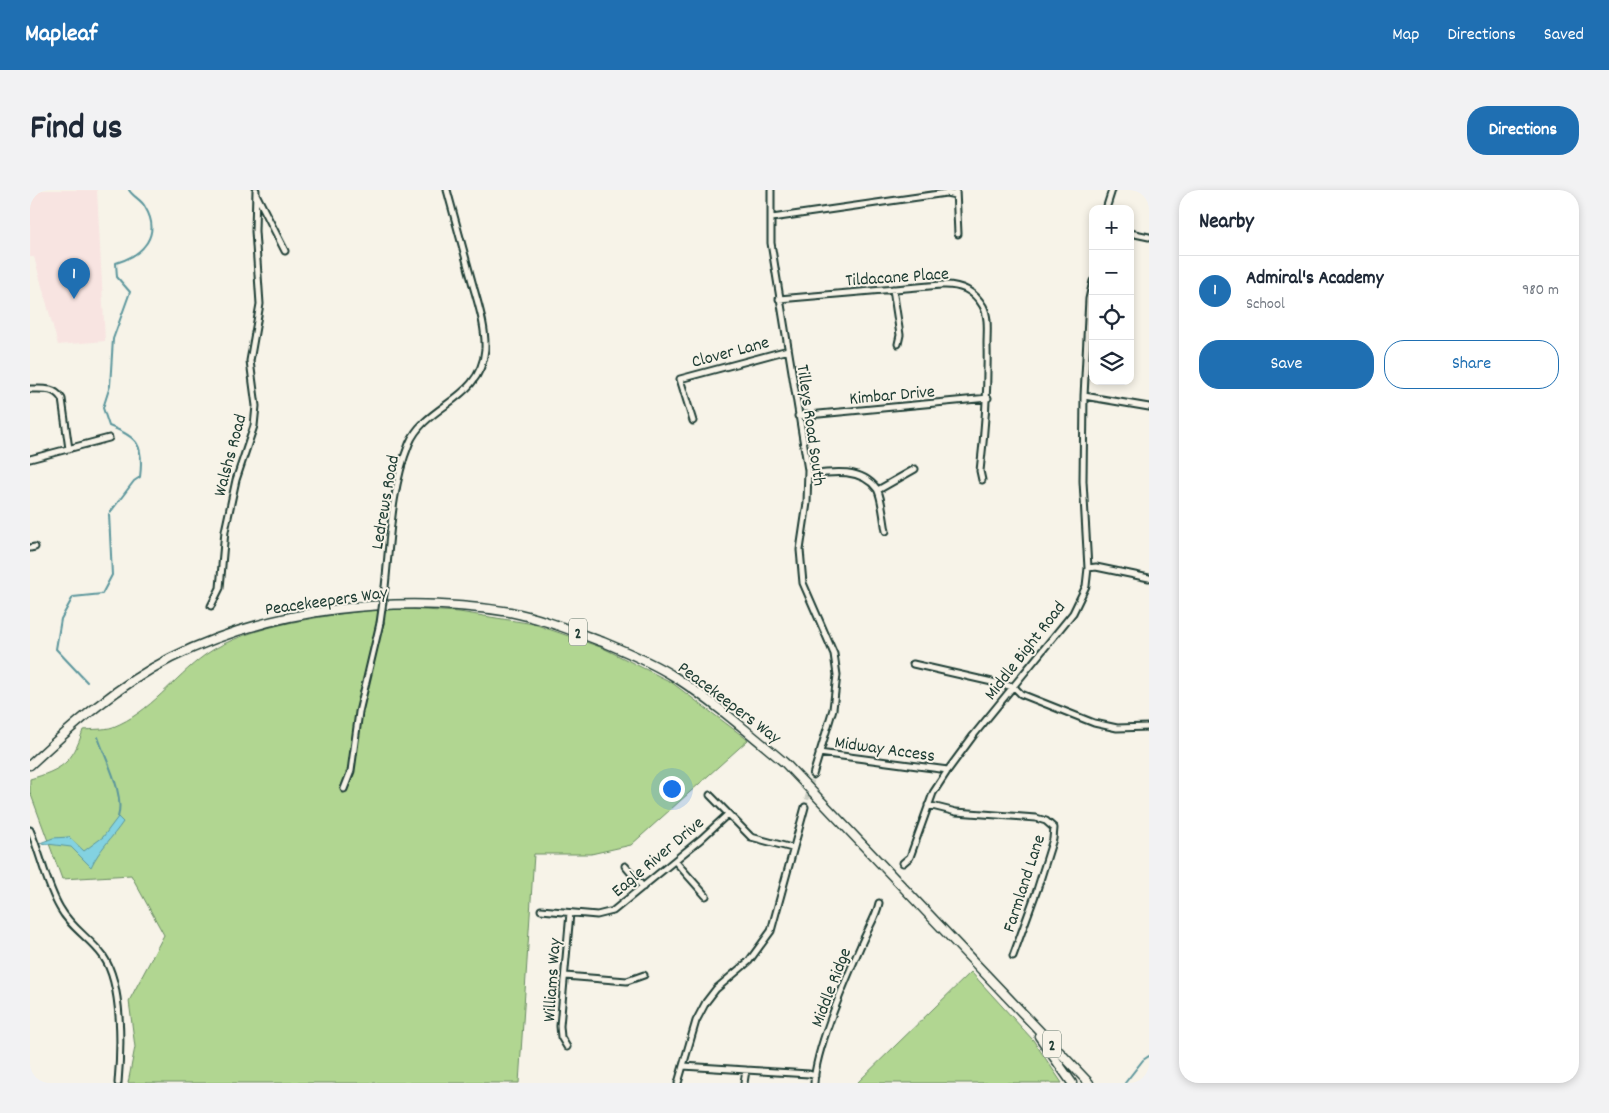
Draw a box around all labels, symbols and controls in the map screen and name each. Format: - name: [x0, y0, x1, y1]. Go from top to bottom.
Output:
- text: Mapleaf: [25, 18, 97, 52]
- text: Map: [1392, 23, 1419, 48]
- text: Directions: [1447, 23, 1516, 48]
- text: Saved: [1544, 23, 1584, 48]
- text: Find us: [30, 105, 122, 155]
- button: Directions: [1467, 106, 1579, 155]
- map controls: [1089, 205, 1134, 385]
- button: +: [1089, 205, 1134, 250]
- text: Nearby: [1199, 208, 1254, 238]
- button: −: [1089, 250, 1134, 295]
- pin: 1: [58, 258, 90, 299]
- street label: Tildacane Place: [845, 262, 950, 295]
- text: Admiral's Academy: [1246, 266, 1383, 293]
- text: 1: [1213, 279, 1217, 302]
- text: 980 m: [1522, 279, 1559, 302]
- text: School: [1246, 293, 1285, 316]
- button: locate: [1089, 295, 1134, 340]
- street label: Clover Lane: [689, 331, 772, 376]
- button: layers: [1089, 340, 1134, 385]
- button: Save: [1199, 340, 1374, 389]
- button: Share: [1384, 340, 1559, 389]
- street label: Tilleys Road South: [789, 363, 830, 488]
- street label: Kimbar Drive: [848, 380, 936, 413]
- street label: Walshs Road: [208, 412, 254, 500]
- street label: Ledrews Road: [366, 453, 407, 552]
- street label: Peacekeepers Way: [263, 581, 390, 623]
- street label: Middle Bight Road: [979, 597, 1073, 706]
- road number: 2: [569, 618, 587, 646]
- street label: Peacekeepers Way: [672, 657, 786, 752]
- street label: Midway Access: [833, 731, 936, 770]
- your location: [659, 776, 685, 802]
- street label: Eagle River Drive: [607, 812, 710, 904]
- street label: Farmland Lane: [998, 832, 1053, 936]
- street label: Williams Way: [538, 937, 569, 1023]
- street label: Middle Ridge: [806, 944, 859, 1031]
- road number: 2: [1043, 1031, 1061, 1058]

